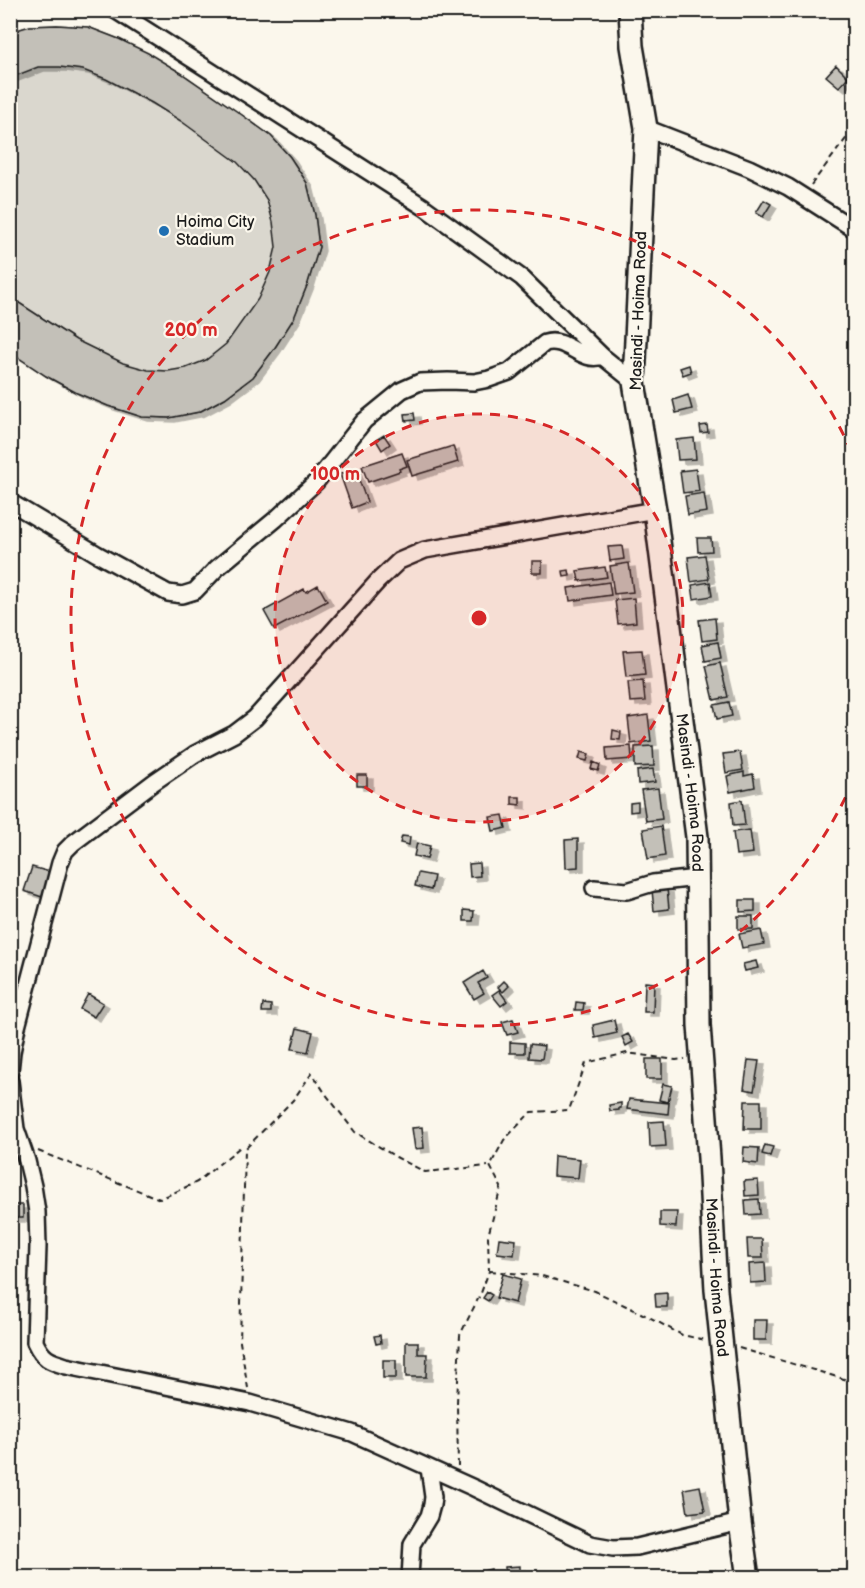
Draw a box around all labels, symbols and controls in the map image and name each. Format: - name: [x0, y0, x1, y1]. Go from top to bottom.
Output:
- place label: Hoima City Stadium: [176, 213, 255, 250]
- marker: Hoima City Stadium: [157, 224, 171, 238]
- street label: Masindi - Hoima Road: [627, 231, 651, 391]
- text: 200 m: [164, 320, 218, 341]
- text: 100 m: [310, 464, 360, 485]
- centre of rings: [469, 608, 489, 628]
- street label: Masindi - Hoima Road: [672, 712, 707, 872]
- street label: Masindi - Hoima Road: [702, 1197, 732, 1358]

